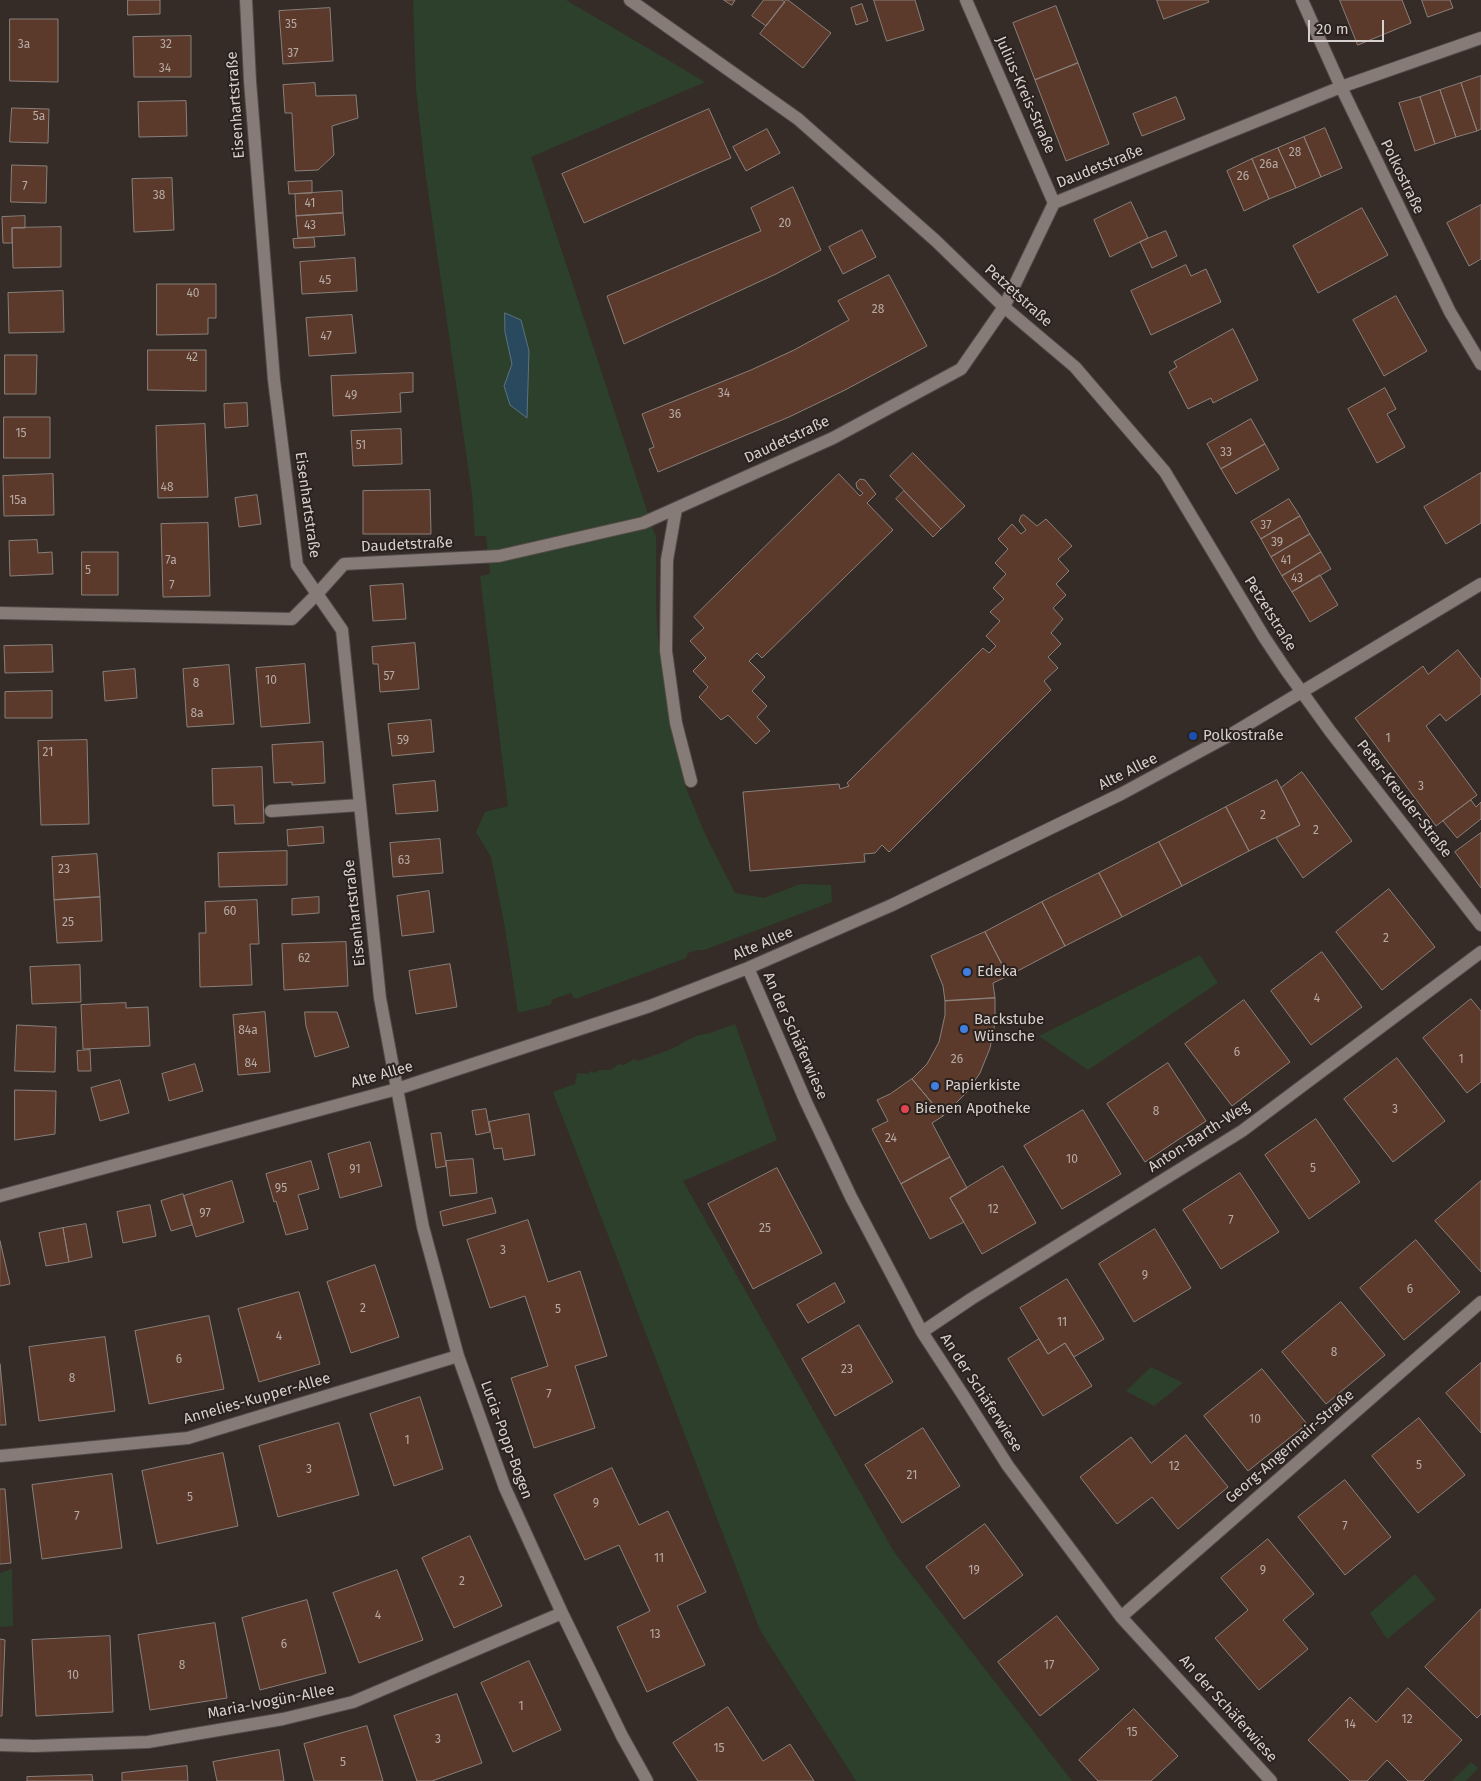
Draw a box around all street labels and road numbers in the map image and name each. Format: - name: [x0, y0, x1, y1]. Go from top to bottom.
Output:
- street label: Julius-Kreis-Straße: [991, 34, 1059, 156]
- street label: Eisenhartstraße: [223, 51, 249, 159]
- street label: Polkostraße: [1376, 137, 1428, 217]
- street label: Daudetstraße: [1054, 141, 1146, 193]
- street label: Petzetstraße: [980, 261, 1056, 331]
- street label: Daudetstraße: [742, 412, 832, 468]
- street label: Eisenhartstraße: [291, 451, 323, 559]
- street label: Daudetstraße: [361, 534, 453, 556]
- street label: Petzetstraße: [1240, 573, 1300, 655]
- street label: Peter-Kreuder-Straße: [1353, 737, 1455, 861]
- street label: Alte Allee: [1095, 749, 1161, 795]
- street label: Eisenhartstraße: [340, 859, 370, 967]
- street label: Alte Allee: [730, 923, 796, 965]
- street label: An der Schäferwiese: [759, 969, 831, 1103]
- street label: Alte Allee: [349, 1058, 415, 1092]
- street label: Anton-Barth-Weg: [1145, 1097, 1253, 1177]
- street label: An der Schäferwiese: [936, 1330, 1026, 1456]
- street label: Annelies-Kupper-Allee: [181, 1369, 333, 1429]
- street label: Lucia-Popp-Bogen: [476, 1378, 536, 1502]
- street label: Georg-Angermair-Straße: [1222, 1386, 1358, 1508]
- street label: An der Schäferwiese: [1175, 1652, 1281, 1766]
- street label: Maria-Ivogün-Allee: [206, 1681, 336, 1723]

